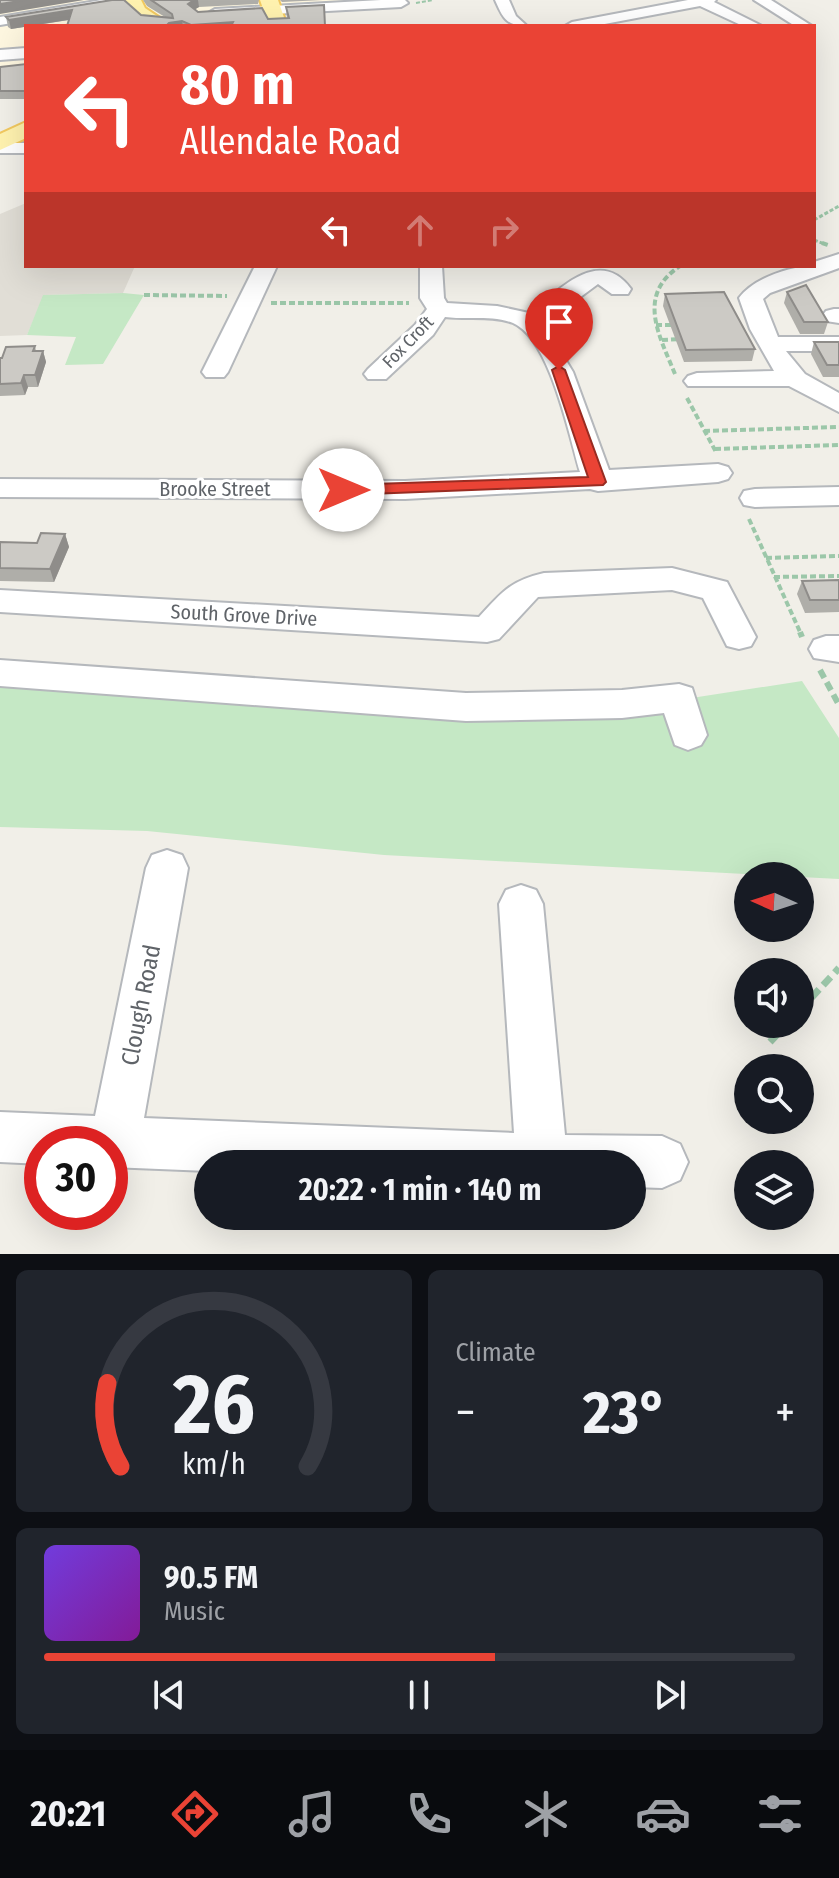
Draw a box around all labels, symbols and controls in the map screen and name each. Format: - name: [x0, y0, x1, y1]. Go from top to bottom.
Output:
- text: 80 m: [180, 52, 295, 119]
- icon: left: [48, 56, 152, 160]
- text: Allendale Road: [180, 120, 401, 164]
- icon: left: [314, 208, 358, 252]
- icon: ahead: [398, 208, 442, 252]
- icon: right: [482, 208, 526, 252]
- pin: [525, 288, 593, 370]
- icon: arrive: [537, 300, 581, 344]
- street label: Fox Croft: [378, 311, 438, 373]
- position arrow: [301, 448, 385, 532]
- street label: Brooke Street: [159, 477, 271, 501]
- street label: South Grove Drive: [170, 599, 318, 631]
- north arrow: [734, 862, 814, 942]
- map controls: [734, 862, 814, 1230]
- street label: Clough Road: [116, 942, 166, 1068]
- button: sound: [734, 958, 814, 1038]
- button: search: [734, 1054, 814, 1134]
- speed limit sign: 30: [24, 1126, 128, 1230]
- button: layers: [734, 1150, 814, 1230]
- text: 20:22 · 1 min · 140 m: [299, 1172, 541, 1208]
- text: Climate: [456, 1337, 536, 1368]
- text: 26: [172, 1355, 255, 1455]
- text: 23°: [583, 1377, 667, 1449]
- text: −: [456, 1386, 475, 1439]
- text: +: [775, 1386, 795, 1439]
- text: km/h: [182, 1447, 246, 1482]
- text: 90.5 FM: [164, 1560, 258, 1596]
- text: Music: [164, 1596, 225, 1627]
- icon: previous: [147, 1673, 191, 1717]
- icon: pause: [397, 1673, 441, 1717]
- icon: next: [648, 1673, 692, 1717]
- icon: directions: [167, 1786, 223, 1842]
- icon: music: [284, 1786, 340, 1842]
- icon: phone: [401, 1786, 457, 1842]
- icon: climate: [518, 1786, 574, 1842]
- icon: car: [635, 1786, 691, 1842]
- icon: filters: [752, 1786, 808, 1842]
- text: 20:21: [31, 1792, 106, 1836]

